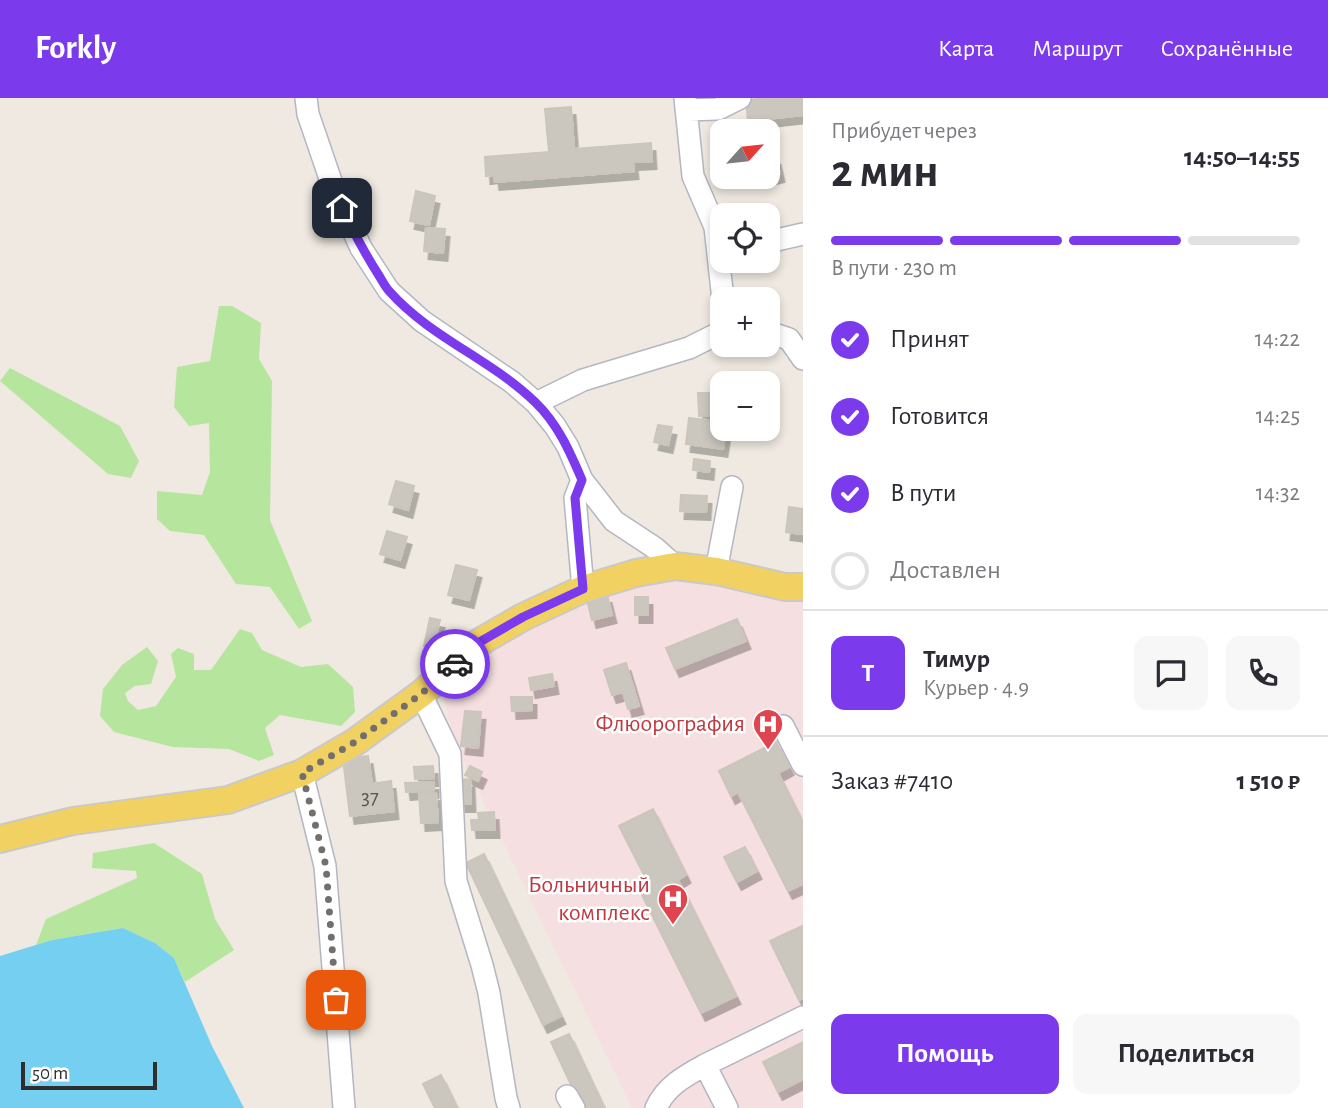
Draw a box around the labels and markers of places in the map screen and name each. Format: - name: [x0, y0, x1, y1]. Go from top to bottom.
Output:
- pin: [312, 178, 372, 238]
- hospital icon: Флюорография: [751, 707, 785, 751]
- place label: Флюорография: [595, 712, 745, 736]
- place label: Больничный комплекс: [528, 873, 650, 925]
- hospital icon: Больничный комплекс: [656, 882, 690, 926]
- pin: [306, 970, 366, 1030]

